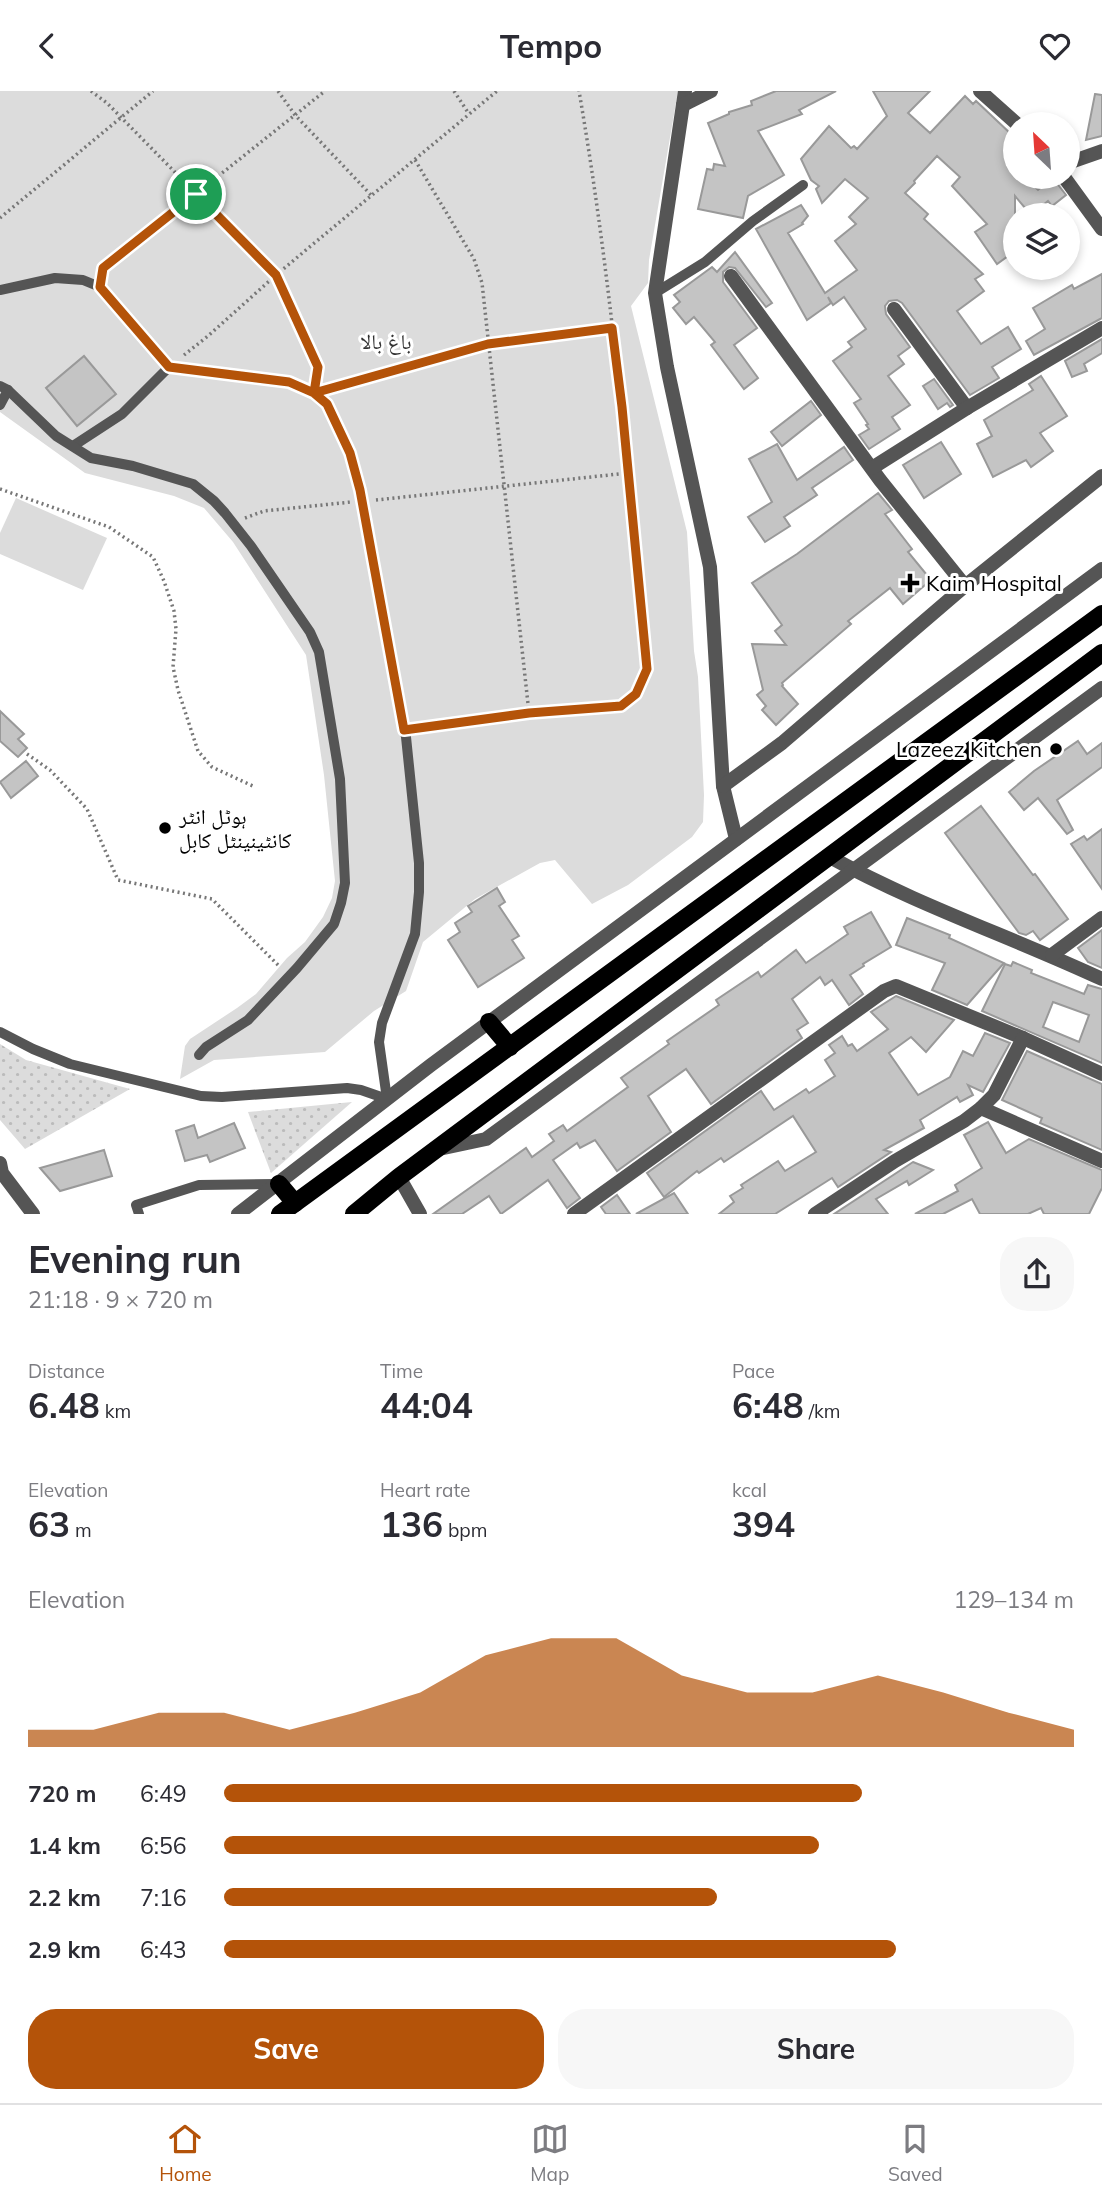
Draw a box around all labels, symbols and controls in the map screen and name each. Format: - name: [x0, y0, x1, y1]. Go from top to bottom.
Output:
- text: Tempo: [500, 26, 602, 66]
- icon: back: [28, 27, 66, 65]
- icon: heart: [1036, 27, 1074, 65]
- north arrow: [1003, 112, 1080, 189]
- map controls: [1003, 112, 1080, 280]
- pin: [166, 164, 226, 224]
- icon: arrive: [177, 175, 215, 213]
- button: layers: [1003, 203, 1080, 280]
- park label: باغ بالا: [360, 328, 412, 355]
- place label: Kaim Hospital: [926, 570, 1062, 596]
- marker: Kaim Hospital: [900, 573, 920, 593]
- place label: Lazeez Kitchen: [896, 736, 1042, 762]
- marker: Lazeez Kitchen: [1048, 741, 1064, 757]
- place label: ہوٹل انٹر کانٹینینٹل کابل: [178, 803, 292, 854]
- marker: ہوٹل انٹر کانٹینینٹل کابل: [157, 820, 173, 836]
- text: Evening run: [28, 1235, 242, 1283]
- button: share: [1000, 1237, 1074, 1311]
- text: 21:18 · 9 × 720 m: [28, 1285, 213, 1314]
- text: Distance: [28, 1359, 105, 1383]
- text: Time: [380, 1359, 423, 1383]
- text: Pace: [732, 1359, 775, 1383]
- text: 6.48: [28, 1383, 100, 1427]
- text: 44:04: [380, 1383, 473, 1427]
- text: 6:48: [732, 1383, 804, 1427]
- text: km: [100, 1399, 131, 1423]
- text: /km: [804, 1399, 841, 1423]
- text: Elevation: [28, 1478, 108, 1502]
- text: Heart rate: [380, 1478, 470, 1502]
- text: kcal: [732, 1478, 767, 1502]
- text: 63: [28, 1502, 70, 1546]
- text: 136: [380, 1502, 443, 1546]
- text: 394: [732, 1502, 795, 1546]
- text: m: [70, 1518, 92, 1542]
- text: bpm: [443, 1518, 487, 1542]
- text: Elevation: [28, 1585, 125, 1614]
- text: 129–134 m: [953, 1585, 1074, 1614]
- text: 720 m: [28, 1779, 96, 1808]
- text: 6:49: [140, 1779, 187, 1808]
- text: 1.4 km: [28, 1831, 101, 1860]
- text: 6:56: [140, 1831, 187, 1860]
- text: 2.2 km: [28, 1883, 101, 1912]
- text: 7:16: [140, 1883, 187, 1912]
- text: 2.9 km: [28, 1935, 101, 1964]
- text: 6:43: [140, 1935, 187, 1964]
- button: Save: [28, 2009, 544, 2089]
- button: Share: [558, 2009, 1074, 2089]
- tab: Home: [159, 2120, 212, 2186]
- tab: Map: [530, 2120, 569, 2186]
- tab: Saved: [888, 2120, 943, 2186]

